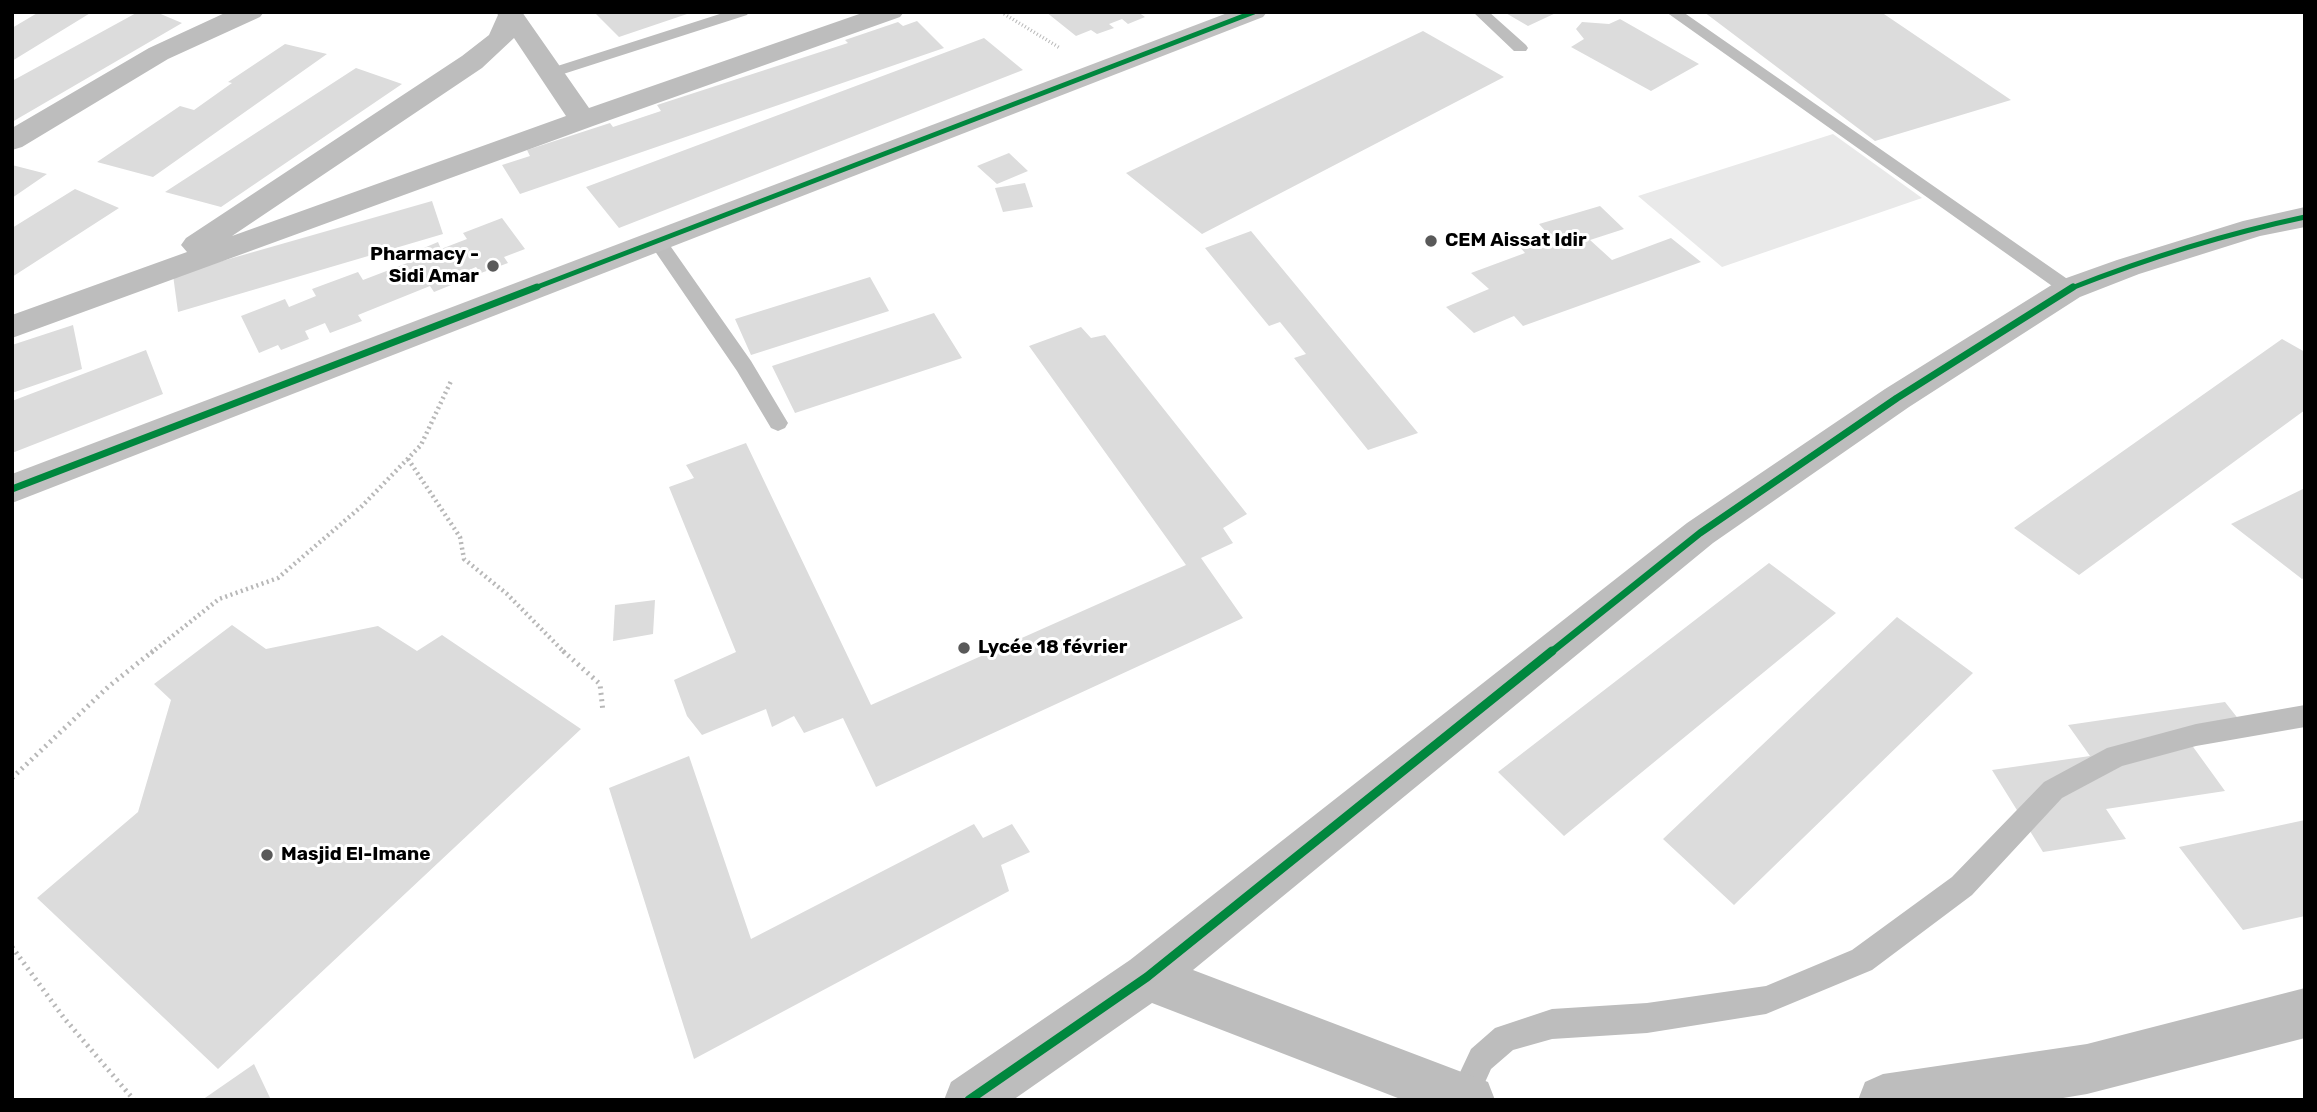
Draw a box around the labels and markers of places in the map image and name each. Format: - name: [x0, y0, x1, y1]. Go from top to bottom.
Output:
- place label: CEM Aissat Idir: [1445, 230, 1587, 252]
- marker: CEM Aissat Idir: [1423, 233, 1439, 249]
- place label: Pharmacy - Sidi Amar: [370, 244, 479, 288]
- marker: Pharmacy - Sidi Amar: [485, 258, 501, 274]
- place label: Lycée 18 février: [978, 637, 1127, 659]
- marker: Lycée 18 février: [956, 640, 972, 656]
- place label: Masjid El-Imane: [281, 844, 431, 866]
- marker: Masjid El-Imane: [259, 847, 275, 863]

